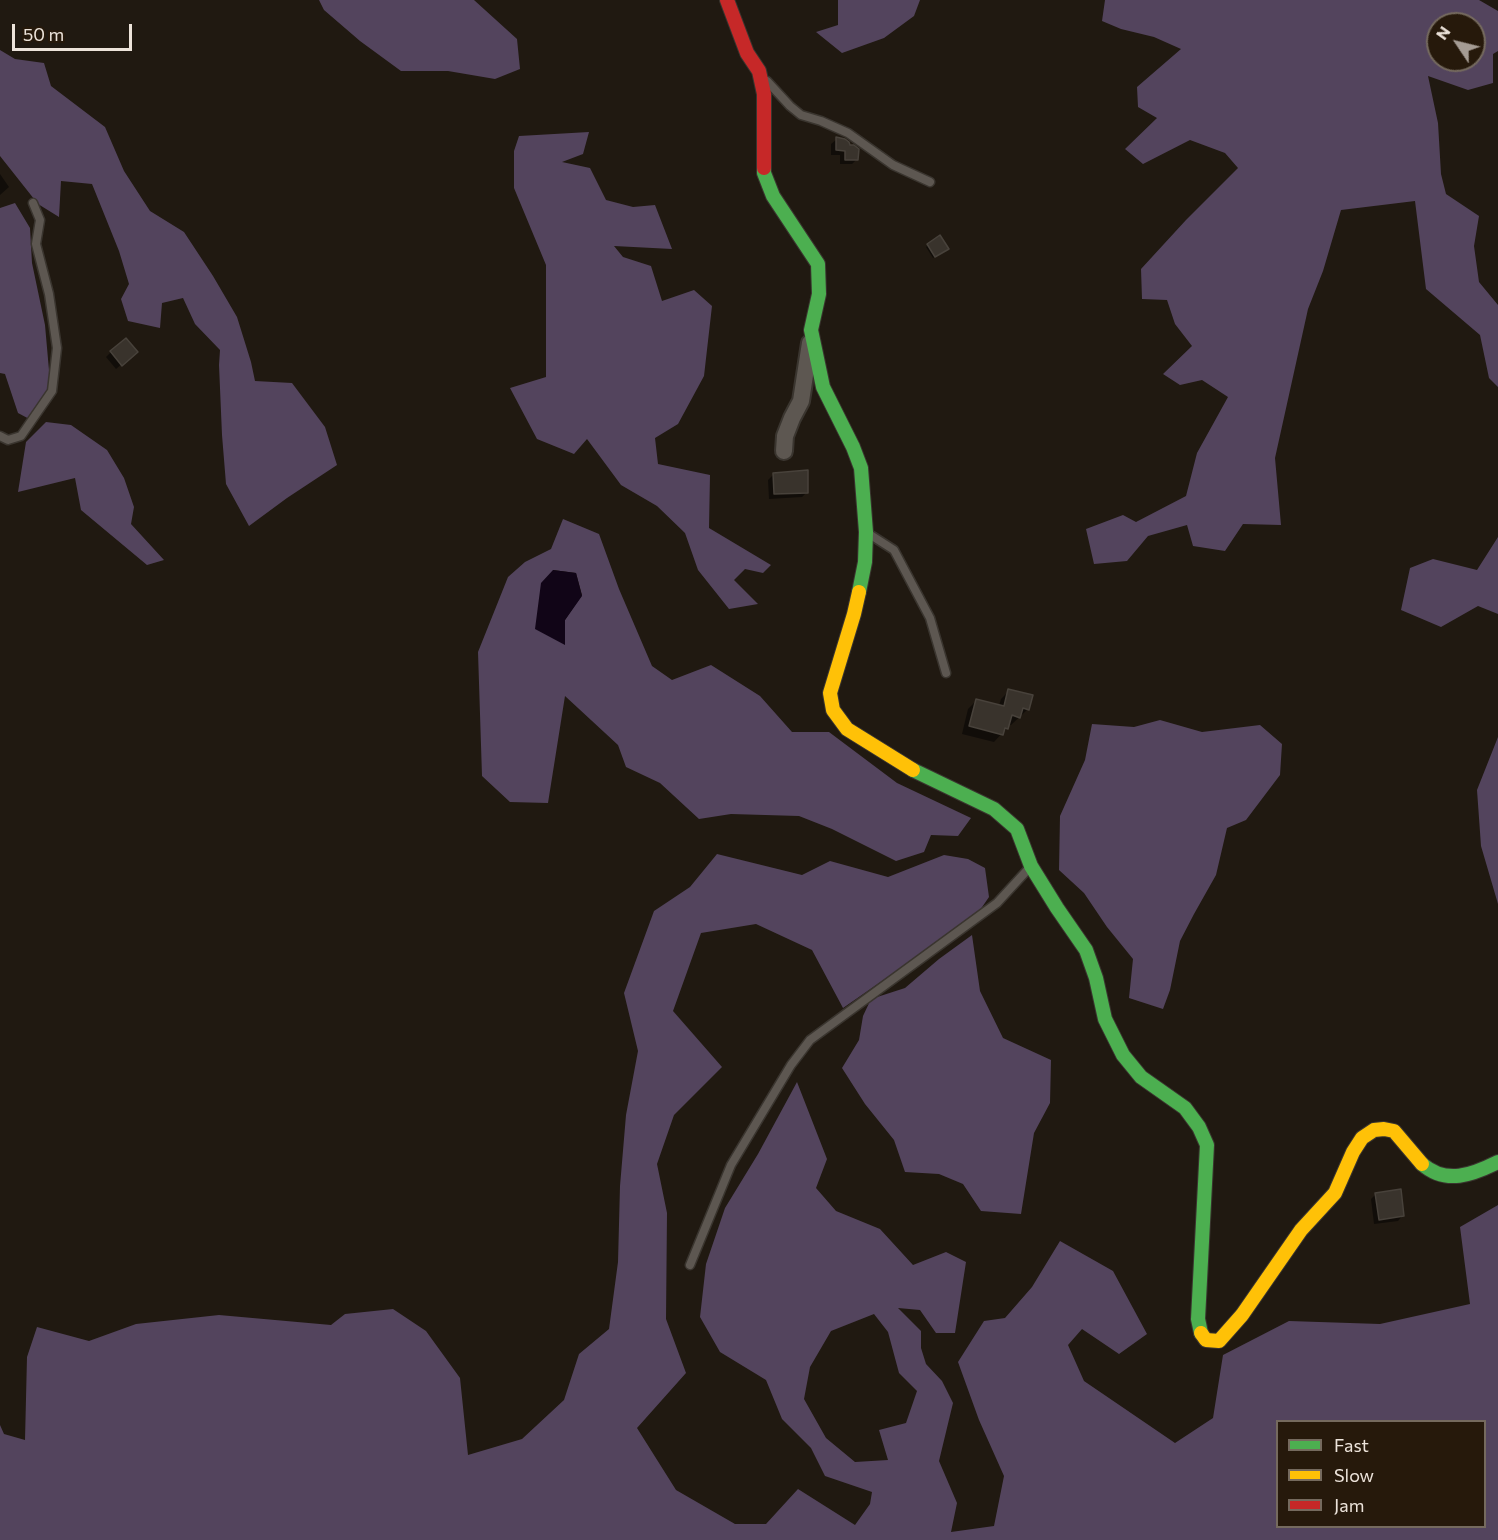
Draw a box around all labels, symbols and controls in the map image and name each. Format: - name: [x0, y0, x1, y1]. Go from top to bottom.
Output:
- scale bar: [15, 12, 135, 50]
- north arrow: [1426, 12, 1486, 72]
- text: N: [1431, 22, 1454, 43]
- text: 50 m: [23, 23, 64, 45]
- legend: [1276, 1420, 1486, 1528]
- text: Fast: [1334, 1434, 1369, 1456]
- text: Slow: [1334, 1464, 1374, 1486]
- text: Jam: [1334, 1494, 1364, 1516]

